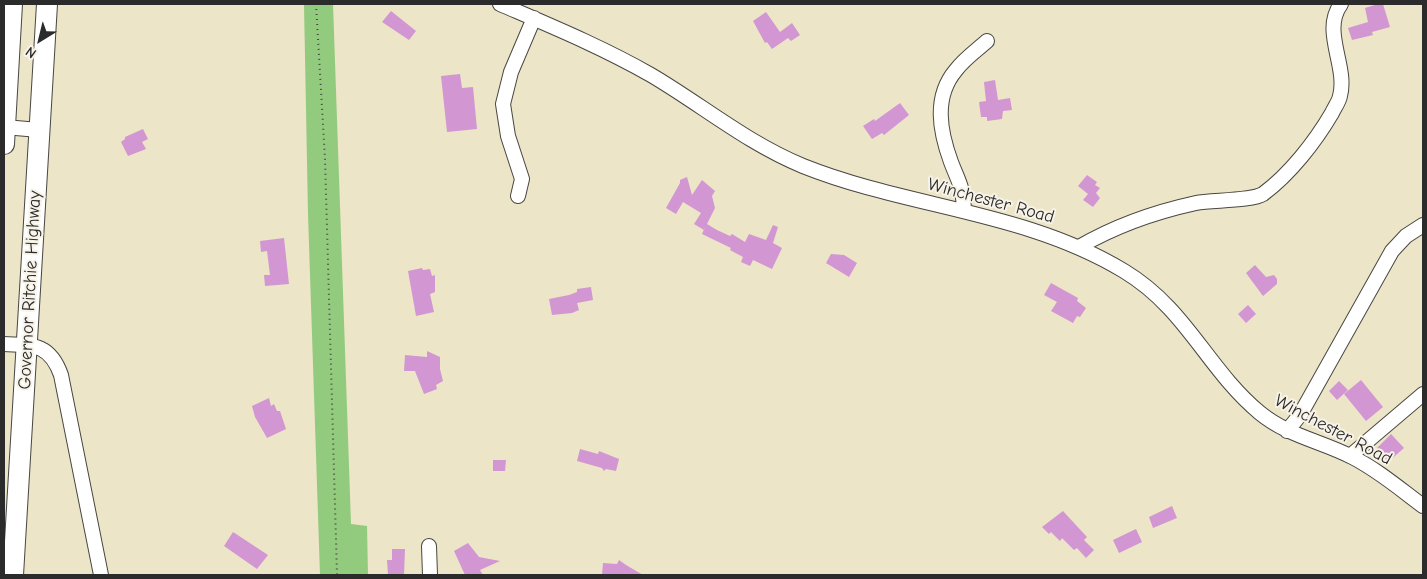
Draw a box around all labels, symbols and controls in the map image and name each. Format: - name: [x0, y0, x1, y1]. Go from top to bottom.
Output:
- north arrow: [15, 15, 65, 65]
- text: N: [22, 43, 40, 62]
- street label: Winchester Road: [925, 174, 1057, 228]
- street label: Governor Ritchie Highway: [14, 190, 46, 390]
- street label: Winchester Road: [1270, 390, 1396, 470]

